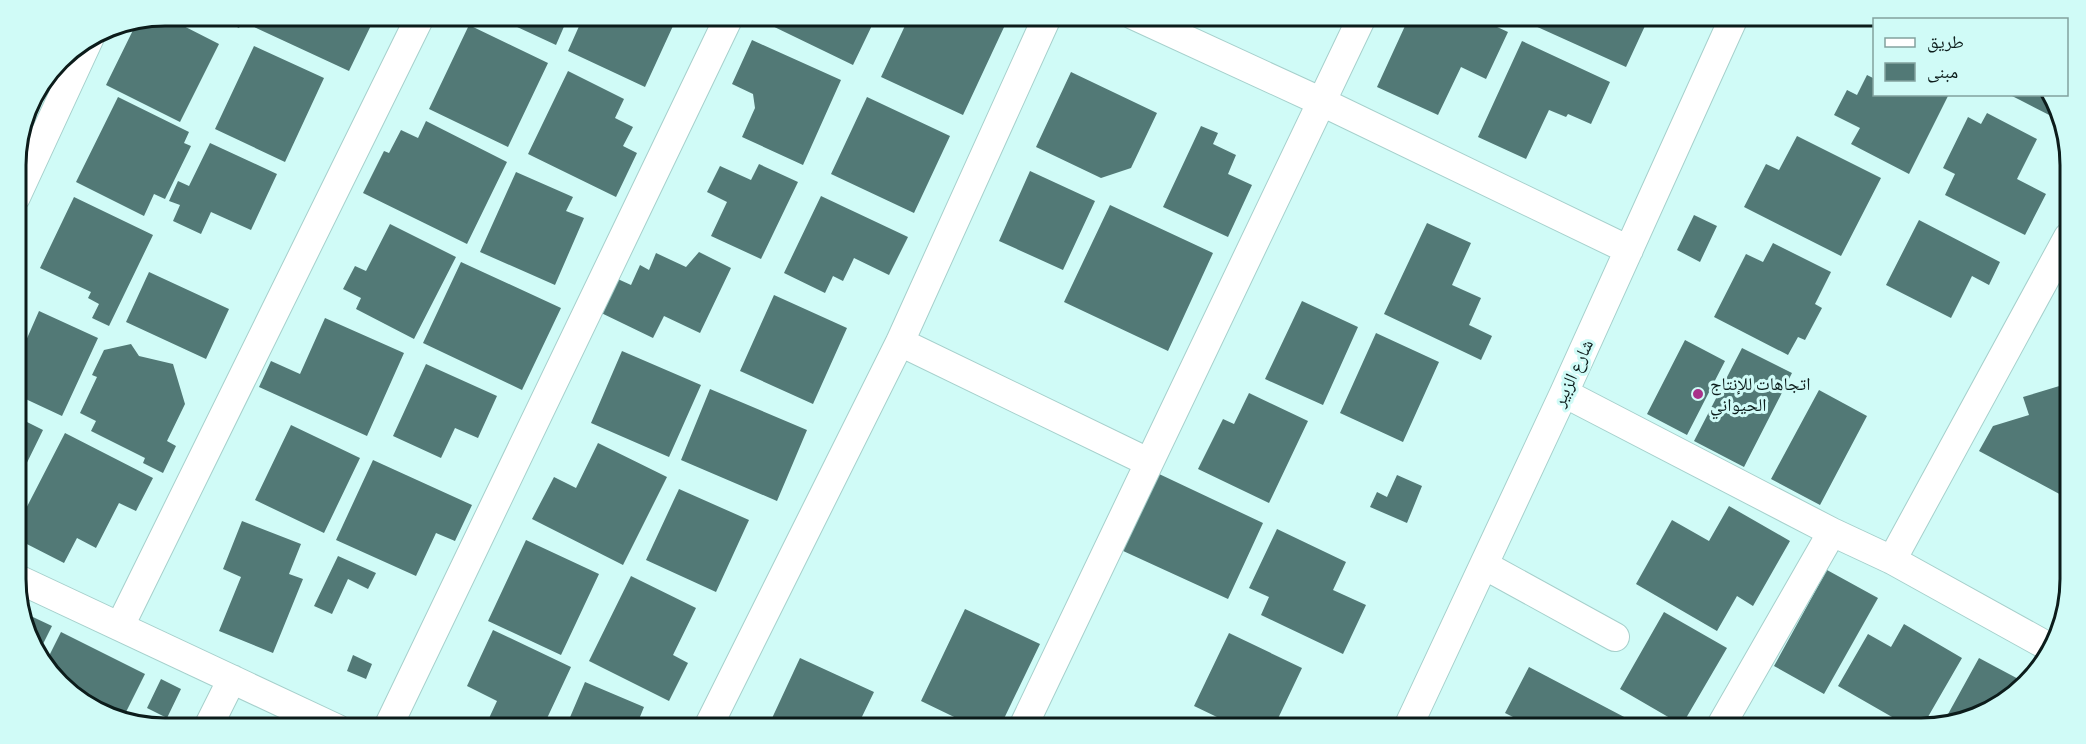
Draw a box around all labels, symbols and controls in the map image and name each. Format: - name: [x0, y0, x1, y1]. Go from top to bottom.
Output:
- legend: [1873, 18, 2068, 96]
- text: طريق: [1927, 31, 1964, 53]
- text: مبنى: [1927, 61, 1958, 83]
- street label: شارع الزبير: [1547, 336, 1598, 411]
- place label: اتجاهات للإنتاج الحيواني: [1710, 373, 1810, 420]
- marker: اتجاهات للإنتاج الحيواني: [1691, 387, 1705, 401]

